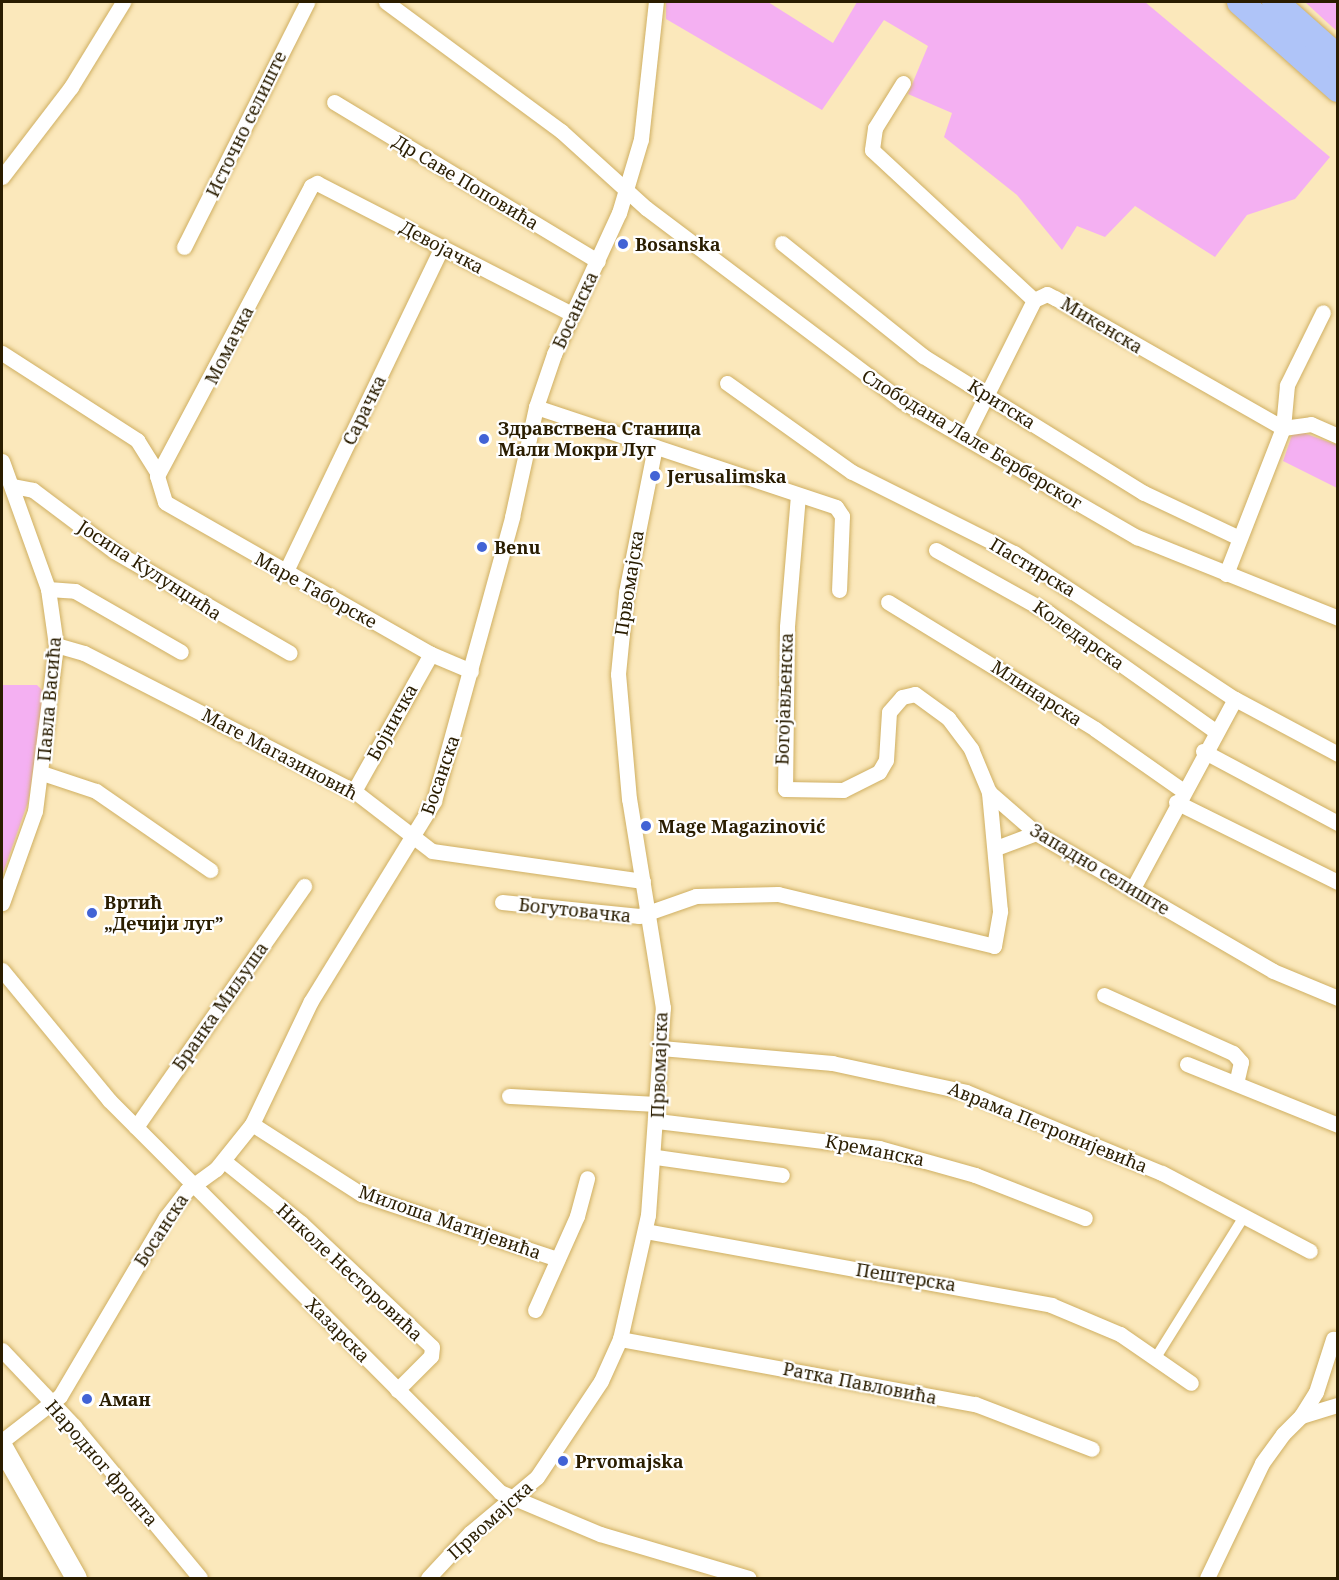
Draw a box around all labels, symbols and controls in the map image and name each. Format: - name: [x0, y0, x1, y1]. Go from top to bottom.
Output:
- street label: Источно селиште: [201, 48, 291, 200]
- street label: Др Саве Поповића: [389, 130, 543, 234]
- street label: Девојачка: [396, 216, 488, 278]
- place label: Bosanska: [635, 233, 721, 255]
- marker: Bosanska: [616, 237, 630, 251]
- street label: Босанска: [548, 268, 602, 352]
- street label: Микенска: [1057, 292, 1147, 358]
- street label: Момачка: [200, 302, 258, 388]
- street label: Слободана Лале Берберског: [858, 365, 1086, 513]
- street label: Сарачка: [338, 371, 390, 449]
- street label: Критска: [964, 375, 1040, 433]
- place label: Здравствена Станица Мали Мокри Луг: [498, 418, 701, 460]
- marker: Здравствена Станица Мали Мокри Луг: [475, 430, 493, 448]
- place label: Jerusalimska: [667, 465, 787, 487]
- marker: Jerusalimska: [648, 469, 662, 483]
- street label: Јосипа Кулунџића: [74, 515, 226, 625]
- street label: Првомајска: [610, 529, 648, 637]
- street label: Пастирска: [986, 533, 1080, 601]
- place label: Benu: [494, 536, 540, 558]
- marker: Benu: [475, 540, 489, 554]
- street label: Маре Таборске: [251, 548, 381, 632]
- street label: Коледарска: [1029, 596, 1129, 674]
- street label: Богојављенска: [771, 632, 797, 766]
- street label: Павла Васића: [33, 636, 65, 762]
- street label: Млинарска: [988, 656, 1086, 730]
- street label: Бојничка: [362, 680, 422, 764]
- street label: Маге Магазиновић: [198, 704, 362, 804]
- street label: Босанска: [416, 732, 464, 818]
- place label: Mage Magazinović: [658, 815, 825, 837]
- marker: Mage Magazinović: [639, 819, 653, 833]
- street label: Западно селиште: [1026, 819, 1174, 919]
- place label: Вртић „Дечији луг”: [104, 892, 223, 934]
- street label: Богутовачка: [518, 893, 632, 927]
- marker: Вртић „Дечији луг”: [85, 906, 99, 920]
- street label: Бранка Миљуша: [168, 938, 272, 1074]
- street label: Првомајска: [646, 1011, 672, 1119]
- street label: Аврама Петронијевића: [945, 1077, 1151, 1177]
- street label: Креманска: [824, 1130, 926, 1170]
- street label: Милоша Матијевића: [356, 1181, 544, 1263]
- street label: Босанска: [129, 1189, 193, 1271]
- street label: Николе Несторовића: [273, 1199, 427, 1345]
- street label: Пештерска: [854, 1258, 958, 1296]
- street label: Хазарска: [301, 1293, 375, 1367]
- street label: Ратка Павловића: [781, 1357, 939, 1409]
- place label: Аман: [99, 1388, 151, 1410]
- marker: Аман: [80, 1392, 94, 1406]
- street label: Народног фронта: [41, 1396, 163, 1530]
- place label: Prvomajska: [575, 1450, 684, 1472]
- marker: Prvomajska: [556, 1454, 570, 1468]
- street label: Првомајска: [443, 1476, 537, 1564]

